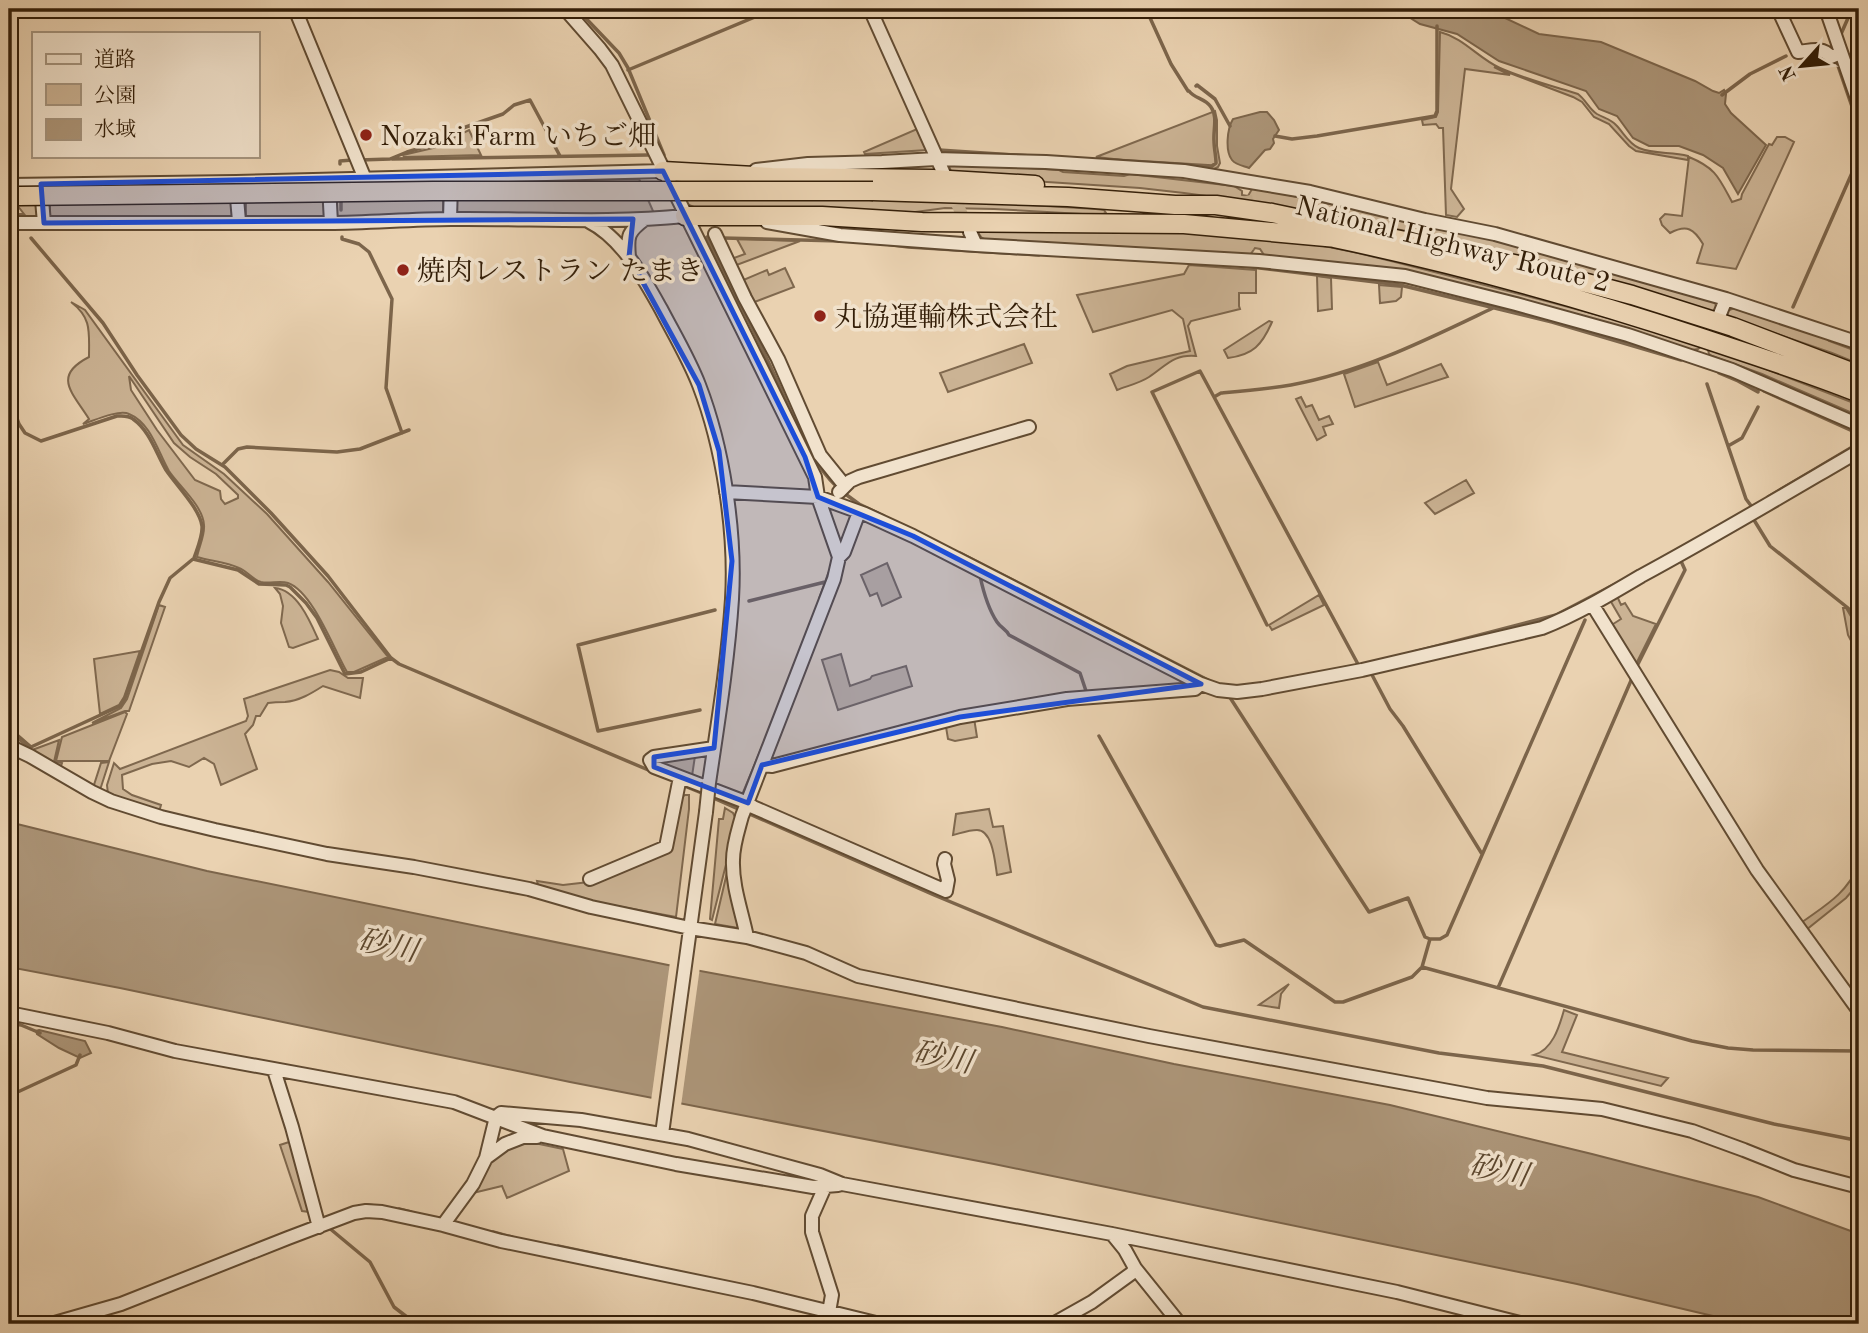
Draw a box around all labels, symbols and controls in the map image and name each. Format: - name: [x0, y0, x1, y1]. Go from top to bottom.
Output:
- legend: [32, 32, 259, 158]
- north arrow: [1766, 32, 1836, 102]
- text: 道路: [94, 48, 136, 71]
- text: N: [1777, 61, 1801, 83]
- text: 公園: [94, 84, 136, 107]
- text: 水域: [94, 118, 136, 141]
- place label: Nozaki Farm いちご畑: [380, 121, 656, 152]
- marker: Nozaki Farm いちご畑: [358, 127, 374, 143]
- street label: National Highway Route 2: [1292, 193, 1613, 299]
- place label: 焼肉レストラン たまき: [417, 256, 704, 287]
- marker: 焼肉レストラン たまき: [395, 262, 411, 278]
- place label: 丸協運輸株式会社: [834, 302, 1058, 333]
- marker: 丸協運輸株式会社: [812, 308, 828, 324]
- water label: 砂川: [355, 923, 424, 968]
- water label: 砂川: [910, 1036, 978, 1080]
- water label: 砂川: [1466, 1149, 1534, 1193]

